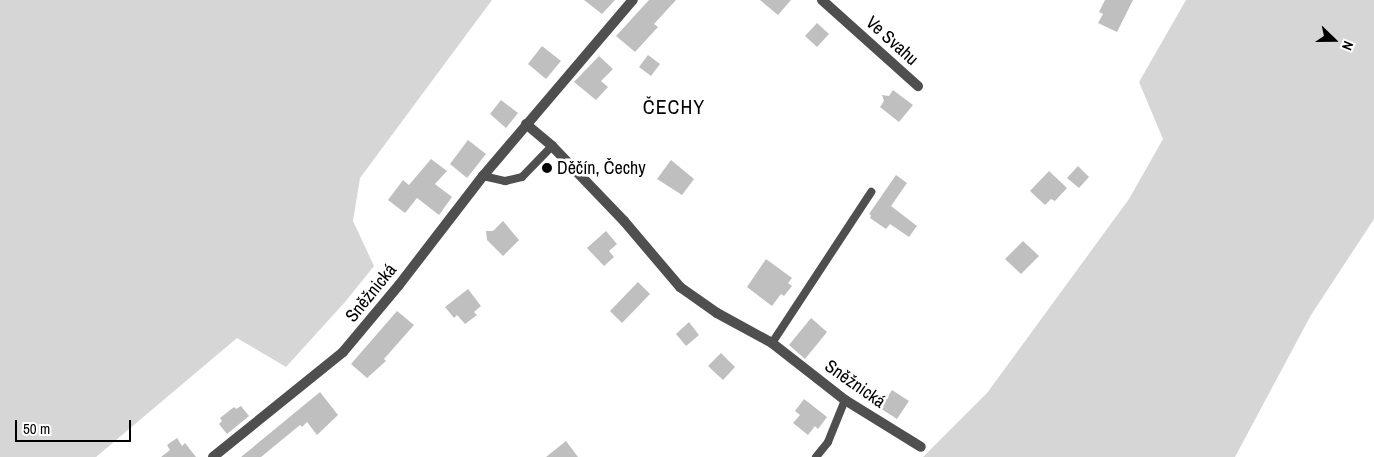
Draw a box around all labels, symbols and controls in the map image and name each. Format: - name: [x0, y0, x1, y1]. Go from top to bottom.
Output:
- street label: Ve Svahu: [861, 12, 923, 70]
- north arrow: [1309, 15, 1359, 65]
- text: N: [1338, 38, 1358, 53]
- district label: ČECHY: [642, 94, 706, 118]
- place label: Děčín, Čechy: [557, 157, 646, 179]
- marker: Děčín, Čechy: [541, 162, 553, 174]
- street label: Sněžnická: [341, 259, 401, 327]
- street label: Sněžnická: [821, 355, 889, 413]
- scale bar: [18, 410, 134, 442]
- text: 50 m: [23, 418, 50, 439]

